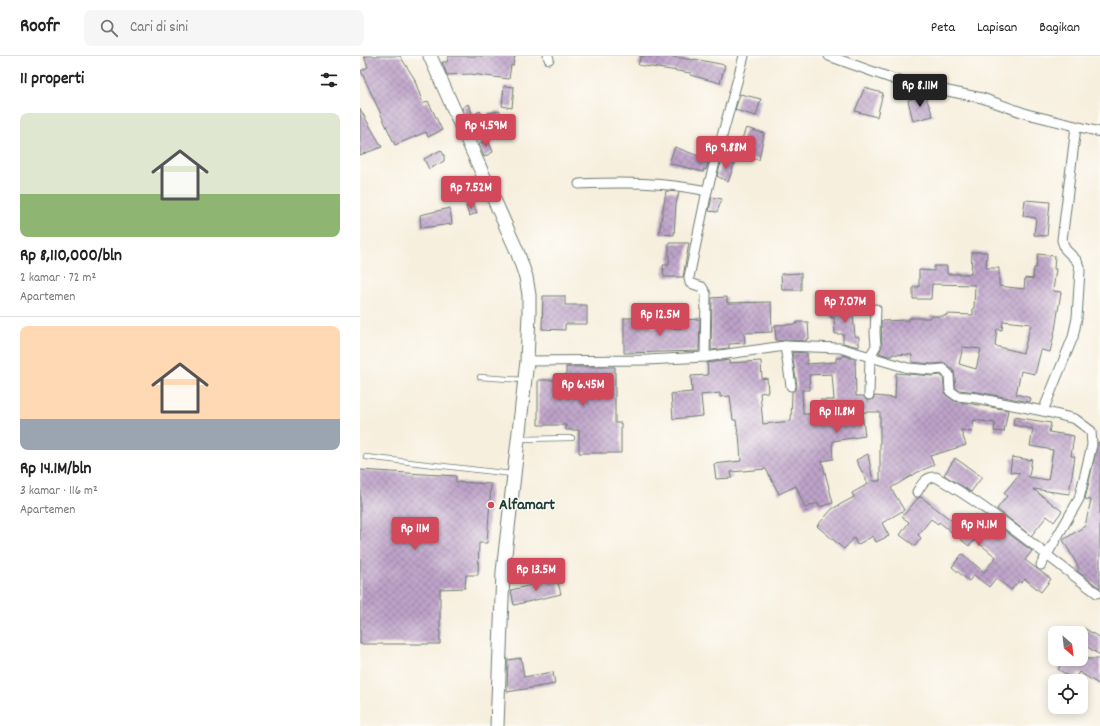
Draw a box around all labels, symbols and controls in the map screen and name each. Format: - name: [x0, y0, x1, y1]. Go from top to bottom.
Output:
- search box: [84, 10, 364, 46]
- text: Roofr: [20, 14, 60, 41]
- icon: search: [98, 17, 120, 39]
- text: Cari di sini: [130, 17, 188, 39]
- text: Peta: [931, 18, 955, 38]
- text: Lapisan: [977, 18, 1017, 38]
- text: Bagikan: [1039, 18, 1080, 38]
- text: 11 properti: [20, 68, 84, 92]
- icon: filters: [318, 69, 340, 91]
- pin: Rp 8.11M: [879, 74, 961, 108]
- text: Rp 8.11M: [902, 77, 938, 96]
- pin: Rp 4.59M: [445, 114, 527, 148]
- text: Rp 4.59M: [465, 117, 507, 136]
- pin: Rp 9.88M: [685, 136, 767, 170]
- icon: home: [144, 139, 216, 211]
- text: Rp 9.88M: [705, 139, 747, 158]
- pin: Rp 7.52M: [430, 176, 512, 210]
- text: Rp 7.52M: [450, 179, 492, 198]
- text: Rp 8,110,000/bln: [20, 245, 122, 269]
- text: 2 kamar · 72 m²: [20, 269, 96, 288]
- text: Apartemen: [20, 288, 75, 307]
- pin: Rp 7.07M: [804, 290, 886, 324]
- text: Rp 7.07M: [824, 293, 866, 312]
- pin: Rp 12.5M: [619, 303, 701, 337]
- text: Rp 12.5M: [640, 306, 680, 325]
- icon: home: [144, 352, 216, 424]
- pin: Rp 6.45M: [542, 373, 624, 407]
- text: Rp 6.45M: [562, 376, 604, 395]
- pin: Rp 11.8M: [796, 400, 878, 434]
- text: Rp 11.8M: [819, 403, 855, 422]
- text: Rp 14.1M/bln: [20, 458, 91, 482]
- text: 3 kamar · 116 m²: [20, 482, 98, 501]
- place label: Alfamart: [499, 494, 555, 517]
- marker: Alfamart: [486, 500, 496, 510]
- text: Apartemen: [20, 501, 75, 520]
- pin: Rp 14.1M: [938, 513, 1020, 547]
- text: Rp 14.1M: [961, 516, 997, 535]
- pin: Rp 11M: [382, 517, 448, 551]
- text: Rp 11M: [401, 520, 429, 539]
- pin: Rp 13.5M: [495, 558, 577, 592]
- text: Rp 13.5M: [516, 561, 556, 580]
- north arrow: [1048, 626, 1088, 666]
- map controls: [1048, 626, 1088, 714]
- button: locate: [1048, 674, 1088, 714]

